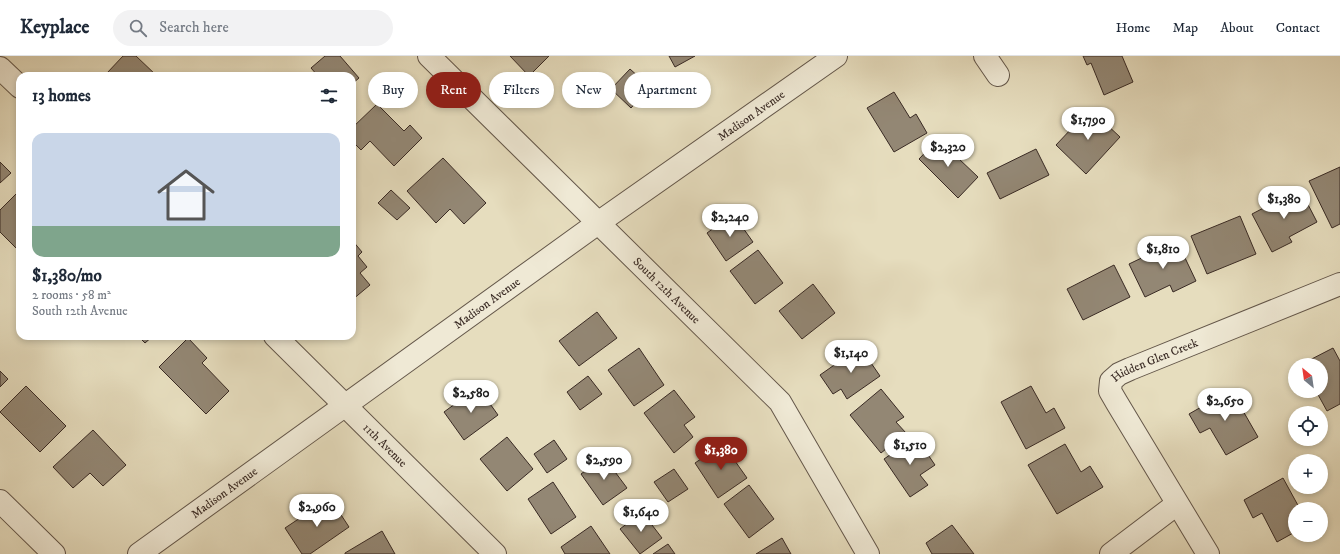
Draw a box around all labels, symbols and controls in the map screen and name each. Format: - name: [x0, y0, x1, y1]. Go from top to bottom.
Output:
- search box: [113, 10, 393, 46]
- text: Keyplace: [20, 16, 89, 39]
- icon: search: [127, 17, 149, 39]
- text: Search here: [159, 18, 229, 37]
- text: Home: [1116, 19, 1150, 37]
- text: Map: [1172, 19, 1198, 37]
- text: About: [1220, 19, 1254, 37]
- text: Contact: [1276, 19, 1320, 37]
- chip: Buy: [368, 72, 418, 108]
- chip: Rent: [426, 72, 481, 108]
- chip: Filters: [489, 72, 554, 108]
- chip: New: [562, 72, 616, 108]
- chip: Apartment: [624, 72, 711, 108]
- text: 13 homes: [32, 85, 91, 107]
- icon: filters: [318, 85, 340, 107]
- street label: Madison Avenue: [715, 87, 788, 144]
- pin: $1,790: [1055, 107, 1121, 141]
- text: $1,790: [1071, 112, 1105, 128]
- pin: $2,320: [915, 134, 981, 168]
- text: $2,320: [930, 139, 966, 155]
- icon: home: [150, 159, 222, 231]
- pin: $1,380: [1251, 186, 1317, 220]
- text: $1,380: [1267, 191, 1301, 207]
- pin: $2,240: [697, 204, 763, 238]
- text: $2,240: [711, 209, 749, 225]
- pin: $1,810: [1130, 236, 1196, 270]
- text: $1,810: [1146, 241, 1180, 257]
- street label: South 12th Avenue: [630, 254, 704, 327]
- text: $1,380/mo: [32, 265, 102, 287]
- street label: Madison Avenue: [451, 274, 523, 332]
- text: 2 rooms · 58 m²: [32, 287, 111, 303]
- text: South 12th Avenue: [32, 303, 128, 319]
- street label: Hidden Glen Creek: [1108, 335, 1200, 385]
- pin: $1,140: [818, 340, 884, 374]
- text: $1,140: [834, 345, 868, 361]
- north arrow: [1288, 358, 1328, 398]
- map controls: [1288, 358, 1328, 542]
- pin: $2,580: [438, 380, 504, 414]
- text: $2,580: [453, 385, 489, 401]
- pin: $2,650: [1192, 388, 1258, 422]
- text: $2,650: [1206, 393, 1244, 409]
- button: locate: [1288, 406, 1328, 446]
- street label: 11th Avenue: [360, 420, 410, 470]
- pin: $1,510: [877, 432, 943, 466]
- pin: $1,380: [688, 437, 754, 471]
- text: $1,510: [893, 437, 927, 453]
- text: $1,380: [704, 442, 738, 458]
- pin: $2,590: [571, 447, 637, 481]
- text: $2,590: [586, 452, 622, 468]
- button: +: [1288, 454, 1328, 494]
- street label: Madison Avenue: [188, 464, 260, 522]
- pin: $2,960: [284, 494, 350, 528]
- text: $2,960: [298, 499, 336, 515]
- pin: $1,640: [608, 499, 674, 533]
- button: −: [1288, 502, 1328, 542]
- text: $1,640: [623, 504, 659, 520]

